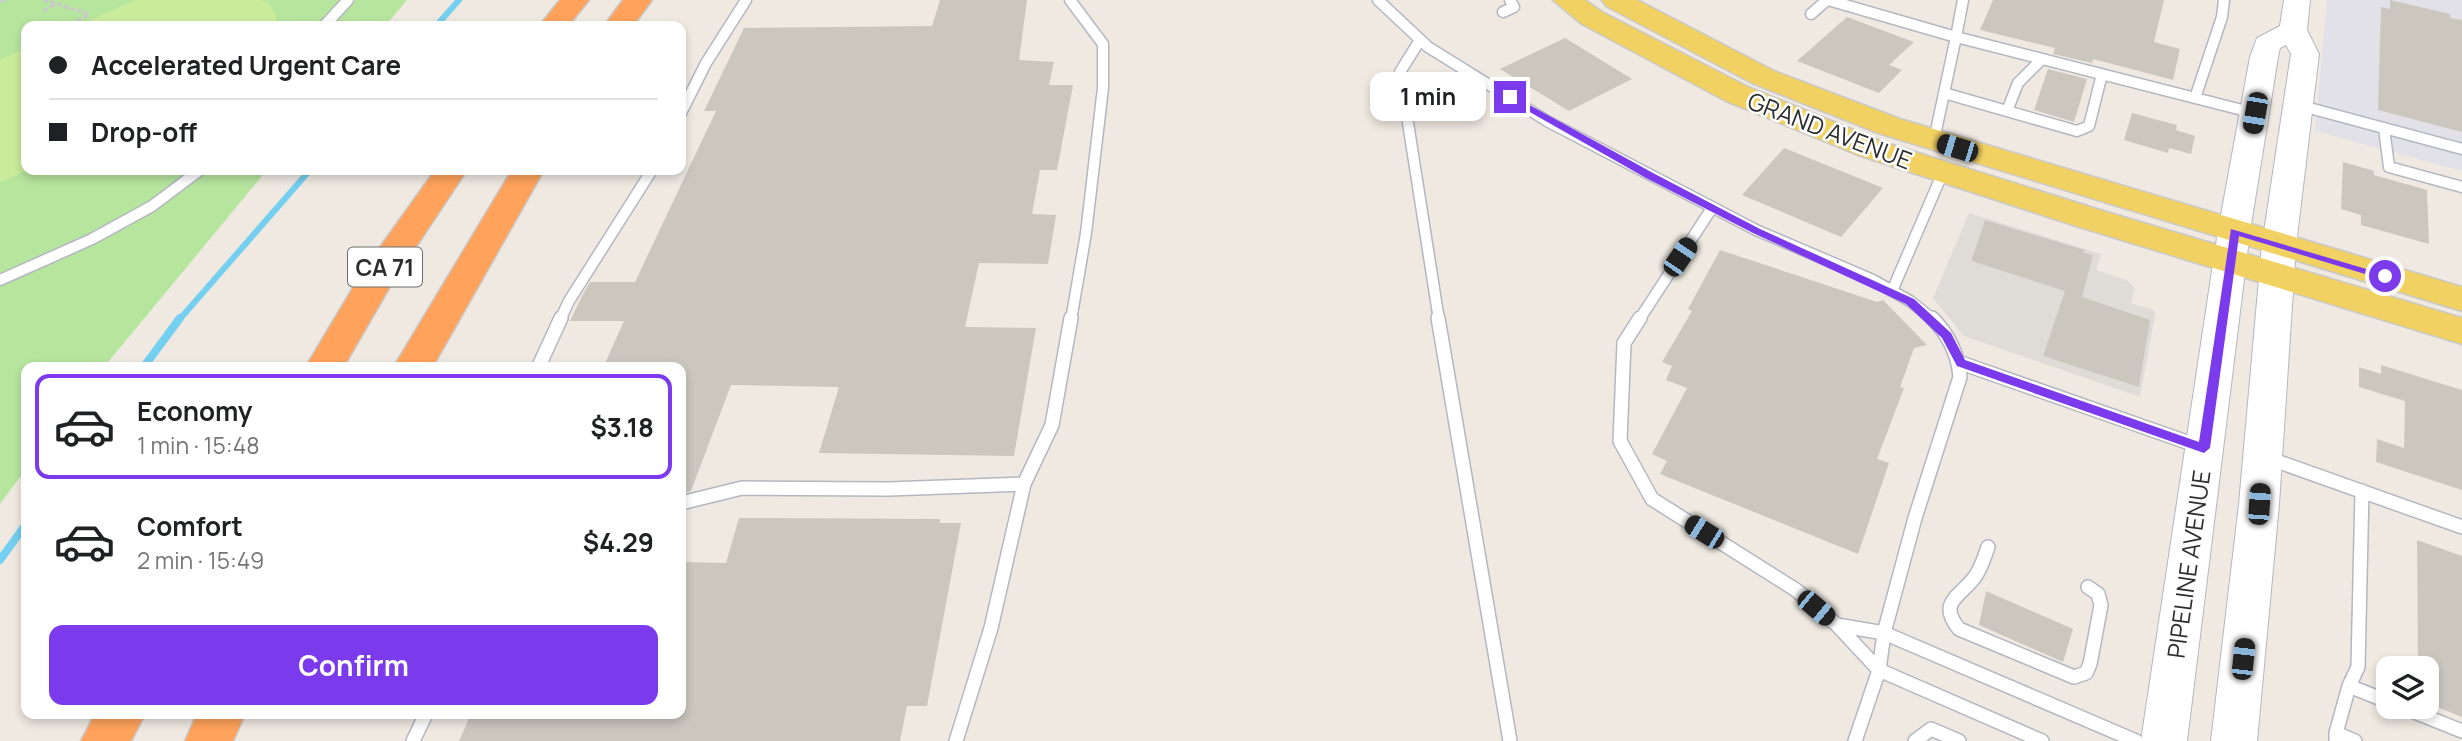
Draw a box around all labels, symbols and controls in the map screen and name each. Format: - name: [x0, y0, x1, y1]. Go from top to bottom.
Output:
- text: Accelerated Urgent Care: [91, 47, 401, 83]
- callout: 1 min: [1370, 72, 1486, 122]
- text: 1 min: [1400, 80, 1456, 112]
- route end: [1494, 81, 1526, 113]
- street label: GRAND AVENUE: [1743, 84, 1917, 176]
- car: [2242, 90, 2269, 136]
- text: Drop-off: [91, 114, 197, 150]
- car: [1934, 132, 1981, 164]
- car: [1660, 234, 1701, 280]
- road number: CA 71: [348, 248, 422, 286]
- route start: [2369, 260, 2401, 292]
- text: Economy: [137, 393, 252, 429]
- icon: car: [53, 395, 116, 458]
- text: $3.18: [590, 409, 654, 445]
- text: 1 min · 15:48: [137, 429, 260, 461]
- street label: PIPELINE AVENUE: [2158, 468, 2218, 660]
- car: [2248, 482, 2271, 526]
- text: Comfort: [137, 508, 243, 544]
- icon: car: [53, 510, 116, 573]
- car: [1681, 512, 1728, 552]
- text: $4.29: [583, 524, 654, 560]
- text: 2 min · 15:49: [137, 544, 264, 576]
- car: [1794, 586, 1839, 630]
- button: Confirm: [49, 625, 658, 705]
- car: [2231, 637, 2256, 681]
- map controls: [2376, 656, 2439, 719]
- button: layers: [2376, 656, 2439, 719]

